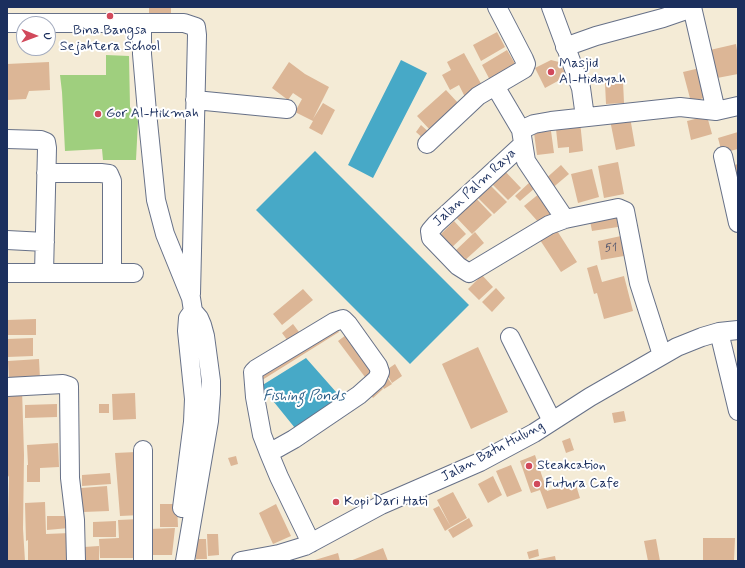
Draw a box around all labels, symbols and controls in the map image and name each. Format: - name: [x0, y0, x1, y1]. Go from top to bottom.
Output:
- marker: Bina Bangsa Sejahtera School: [105, 11, 115, 21]
- north arrow: [16, 16, 56, 56]
- place label: Bina Bangsa Sejahtera School: [60, 23, 160, 56]
- text: U: [40, 32, 54, 40]
- place label: Masjid Al-Hidayah: [559, 56, 626, 88]
- marker: Masjid Al-Hidayah: [546, 67, 556, 77]
- place label: Gor Al-Hikmah: [106, 106, 199, 122]
- marker: Gor Al-Hikmah: [93, 109, 103, 119]
- street label: Jalan Palm Raya: [430, 145, 520, 231]
- house number: 51: [605, 241, 617, 255]
- water label: Fishing Ponds: [263, 388, 345, 406]
- street label: Jalan Batu Hulung: [439, 418, 547, 486]
- place label: Steakcation: [537, 458, 606, 474]
- marker: Steakcation: [524, 461, 534, 471]
- place label: Futura Cafe: [545, 476, 619, 492]
- marker: Futura Cafe: [532, 479, 542, 489]
- place label: Kopi Dari Hati: [344, 494, 428, 510]
- marker: Kopi Dari Hati: [331, 497, 341, 507]

